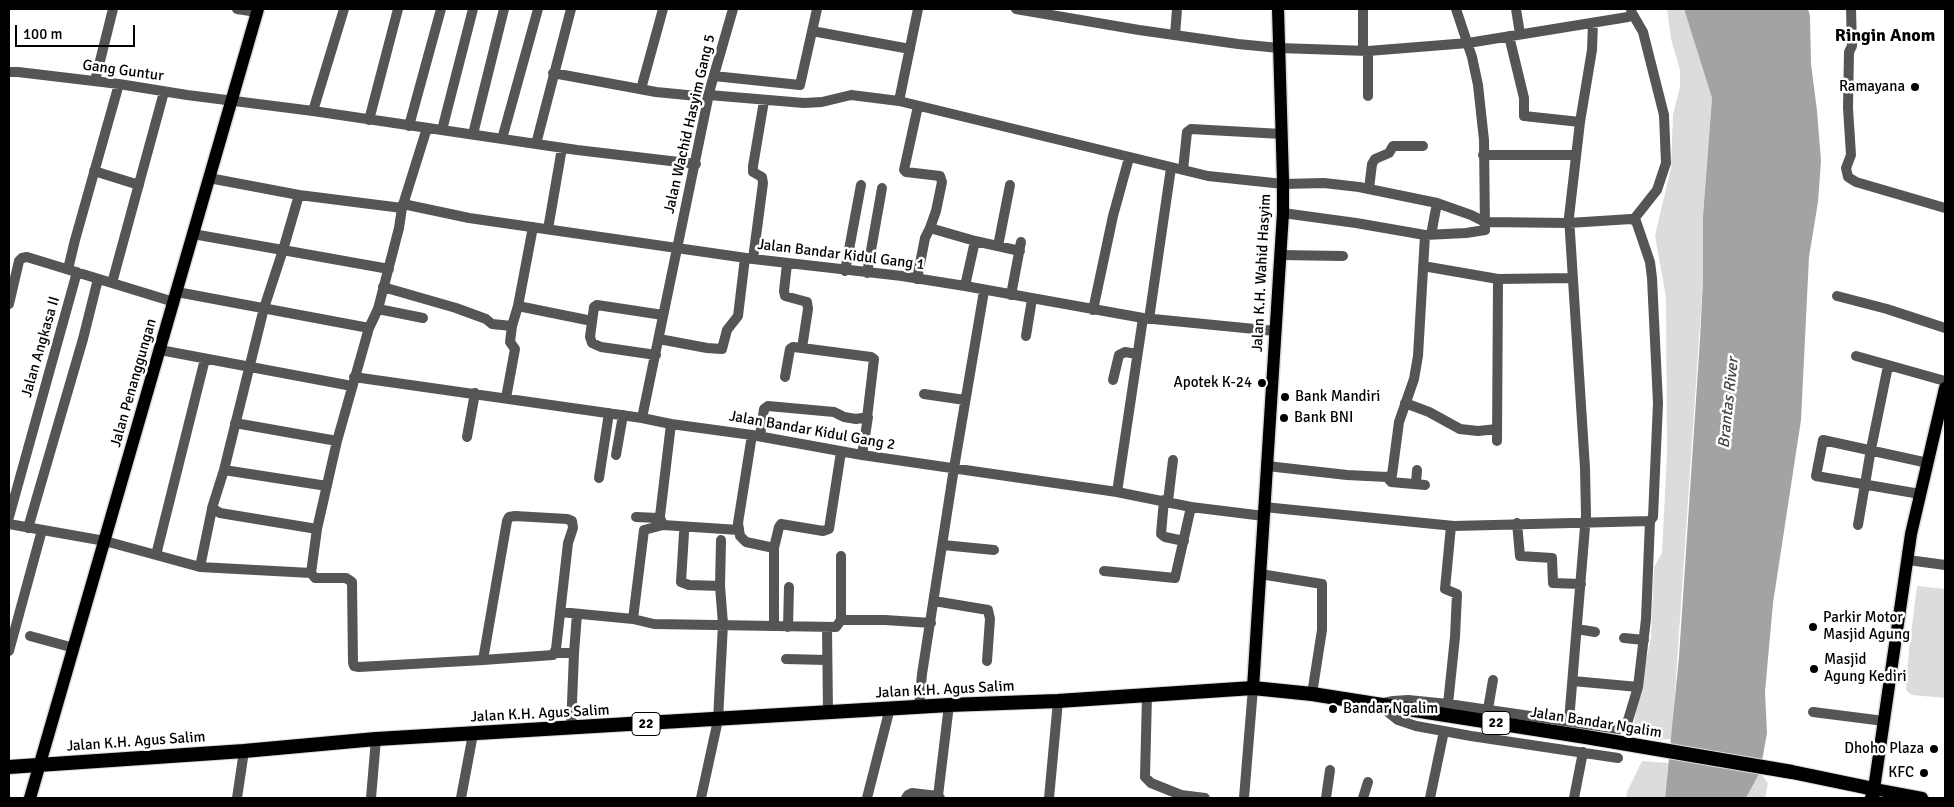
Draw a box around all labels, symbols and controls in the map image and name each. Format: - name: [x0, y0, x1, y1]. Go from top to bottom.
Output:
- scale bar: [18, 15, 138, 47]
- text: 100 m: [23, 25, 63, 43]
- district label: Ringin Anom: [1835, 25, 1935, 47]
- street label: Jalan Wachid Hasyim Gang 5: [661, 33, 719, 215]
- street label: Gang Guntur: [81, 56, 165, 86]
- place label: Ramayana: [1839, 78, 1905, 96]
- marker: Ramayana: [1909, 81, 1921, 93]
- street label: Jalan K.H. Wahid Hasyim: [1249, 193, 1275, 353]
- street label: Jalan Bandar Kidul Gang 1: [756, 236, 926, 274]
- street label: Jalan Angkasa II: [18, 294, 64, 400]
- street label: Jalan Penanggungan: [107, 317, 161, 449]
- water label: Brantas River: [1715, 357, 1743, 449]
- place label: Apotek K-24: [1174, 374, 1252, 392]
- marker: Apotek K-24: [1256, 377, 1268, 389]
- place label: Bank Mandiri: [1295, 388, 1380, 406]
- marker: Bank Mandiri: [1279, 391, 1291, 403]
- street label: Jalan Bandar Kidul Gang 2: [728, 408, 896, 454]
- place label: Bank BNI: [1294, 409, 1353, 427]
- marker: Bank BNI: [1278, 412, 1290, 424]
- place label: Parkir Motor Masjid Agung: [1823, 609, 1910, 644]
- marker: Parkir Motor Masjid Agung: [1807, 621, 1819, 633]
- place label: Masjid Agung Kediri: [1824, 651, 1907, 686]
- marker: Masjid Agung Kediri: [1808, 663, 1820, 675]
- street label: Jalan K.H. Agus Salim: [875, 677, 1015, 703]
- place label: Bandar Ngalim: [1343, 700, 1438, 718]
- street label: Jalan K.H. Agus Salim: [470, 701, 610, 727]
- marker: Bandar Ngalim: [1327, 703, 1339, 715]
- street label: Jalan Bandar Ngalim: [1529, 704, 1663, 742]
- road number: 22: [1482, 711, 1510, 734]
- road number: 22: [632, 712, 660, 736]
- street label: Jalan K.H. Agus Salim: [66, 728, 206, 756]
- place label: Dhoho Plaza: [1844, 740, 1924, 758]
- marker: Dhoho Plaza: [1928, 743, 1940, 755]
- place label: KFC: [1888, 764, 1914, 782]
- marker: KFC: [1918, 767, 1930, 779]

